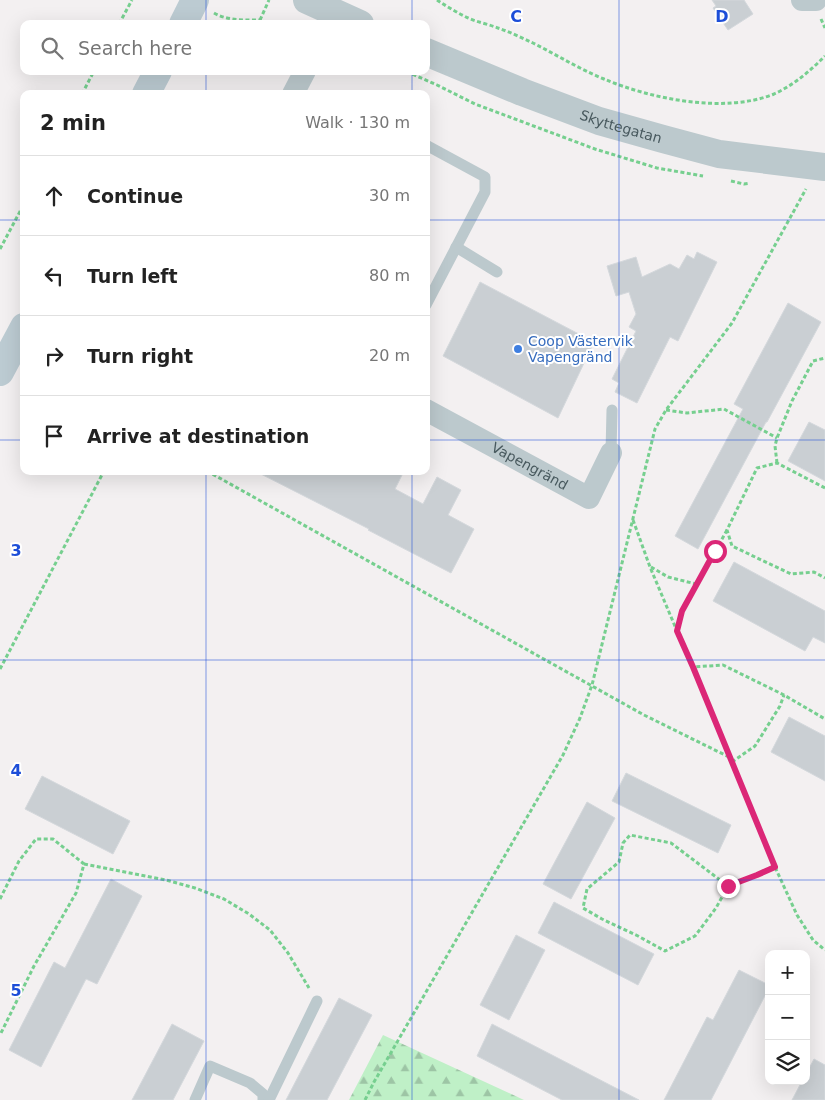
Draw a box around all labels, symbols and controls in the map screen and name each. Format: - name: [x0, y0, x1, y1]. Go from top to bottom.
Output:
- text: C: [510, 7, 522, 26]
- text: D: [715, 7, 729, 26]
- search box: [20, 20, 430, 75]
- icon: search: [38, 34, 66, 62]
- text: Search here: [78, 37, 192, 59]
- street label: Skyttegatan: [578, 107, 664, 146]
- text: 2 min: [40, 111, 106, 135]
- text: Walk · 130 m: [305, 113, 410, 132]
- icon: ahead: [40, 182, 68, 210]
- text: Continue: [87, 185, 183, 207]
- text: 30 m: [369, 186, 410, 205]
- icon: left: [40, 262, 68, 290]
- text: Turn left: [87, 265, 178, 287]
- text: 80 m: [369, 266, 410, 285]
- place label: Coop Västervik Vapengränd: [528, 333, 634, 365]
- icon: right: [40, 342, 68, 370]
- marker: Coop Västervik Vapengränd: [512, 343, 524, 355]
- text: Turn right: [87, 345, 193, 367]
- text: 20 m: [369, 346, 410, 365]
- icon: arrive: [40, 422, 68, 450]
- text: Arrive at destination: [87, 425, 309, 447]
- street label: Vapengränd: [489, 439, 571, 493]
- route start: [704, 540, 727, 563]
- text: 3: [10, 541, 22, 560]
- text: 4: [10, 761, 22, 780]
- route end: [717, 875, 740, 898]
- map controls: [765, 950, 810, 1085]
- button: +: [765, 950, 810, 995]
- text: 5: [10, 981, 22, 1000]
- button: −: [765, 995, 810, 1040]
- button: layers: [765, 1040, 810, 1085]

